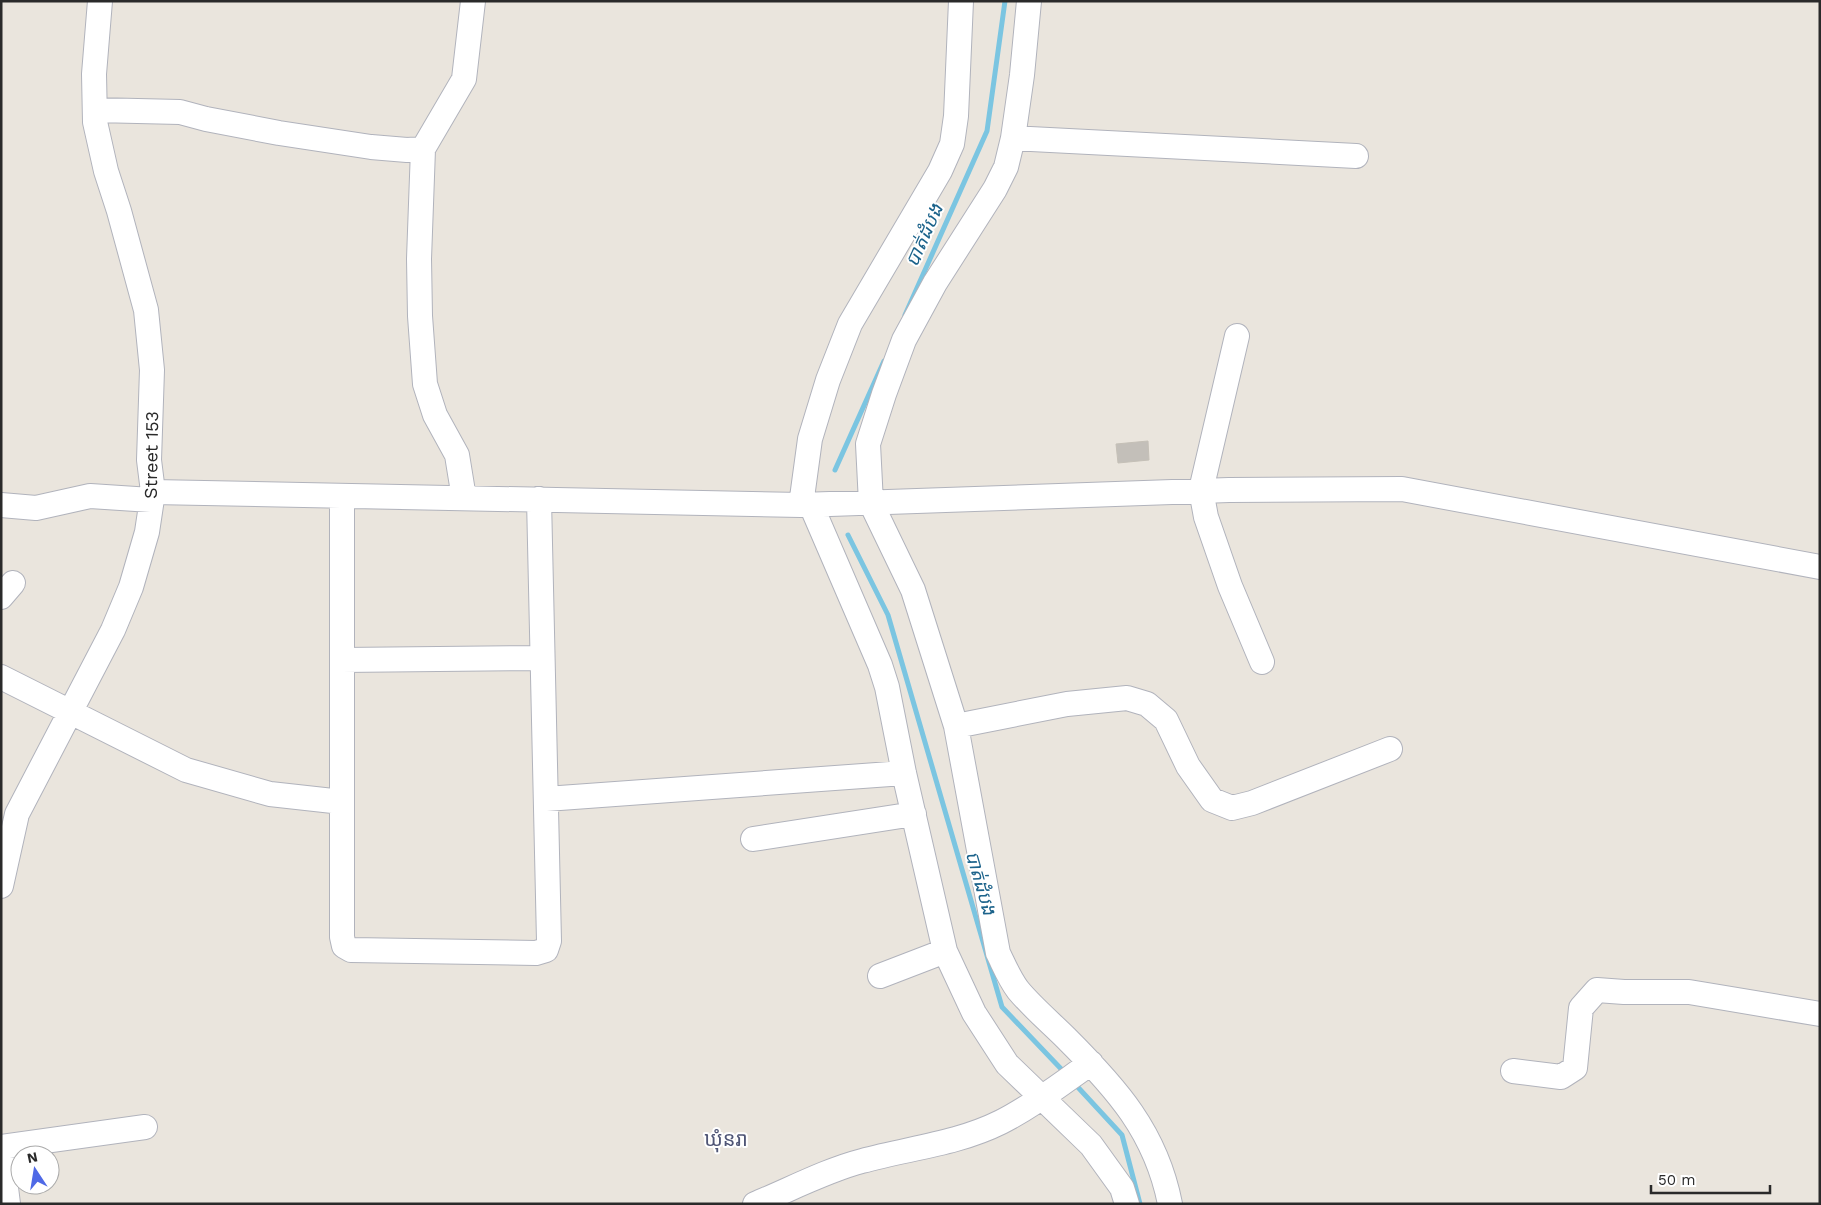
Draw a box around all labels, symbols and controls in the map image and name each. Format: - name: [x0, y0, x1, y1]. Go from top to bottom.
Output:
- water label: បាត់ដំបង: [900, 200, 948, 270]
- street label: Street 153: [140, 411, 162, 499]
- water label: បាត់ដំបង: [961, 848, 1001, 918]
- district label: ឃុំនរា: [704, 1127, 748, 1153]
- north arrow: [10, 1145, 60, 1195]
- text: N: [26, 1148, 39, 1166]
- scale bar: [1651, 1162, 1770, 1194]
- text: 50 m: [1658, 1171, 1695, 1189]

